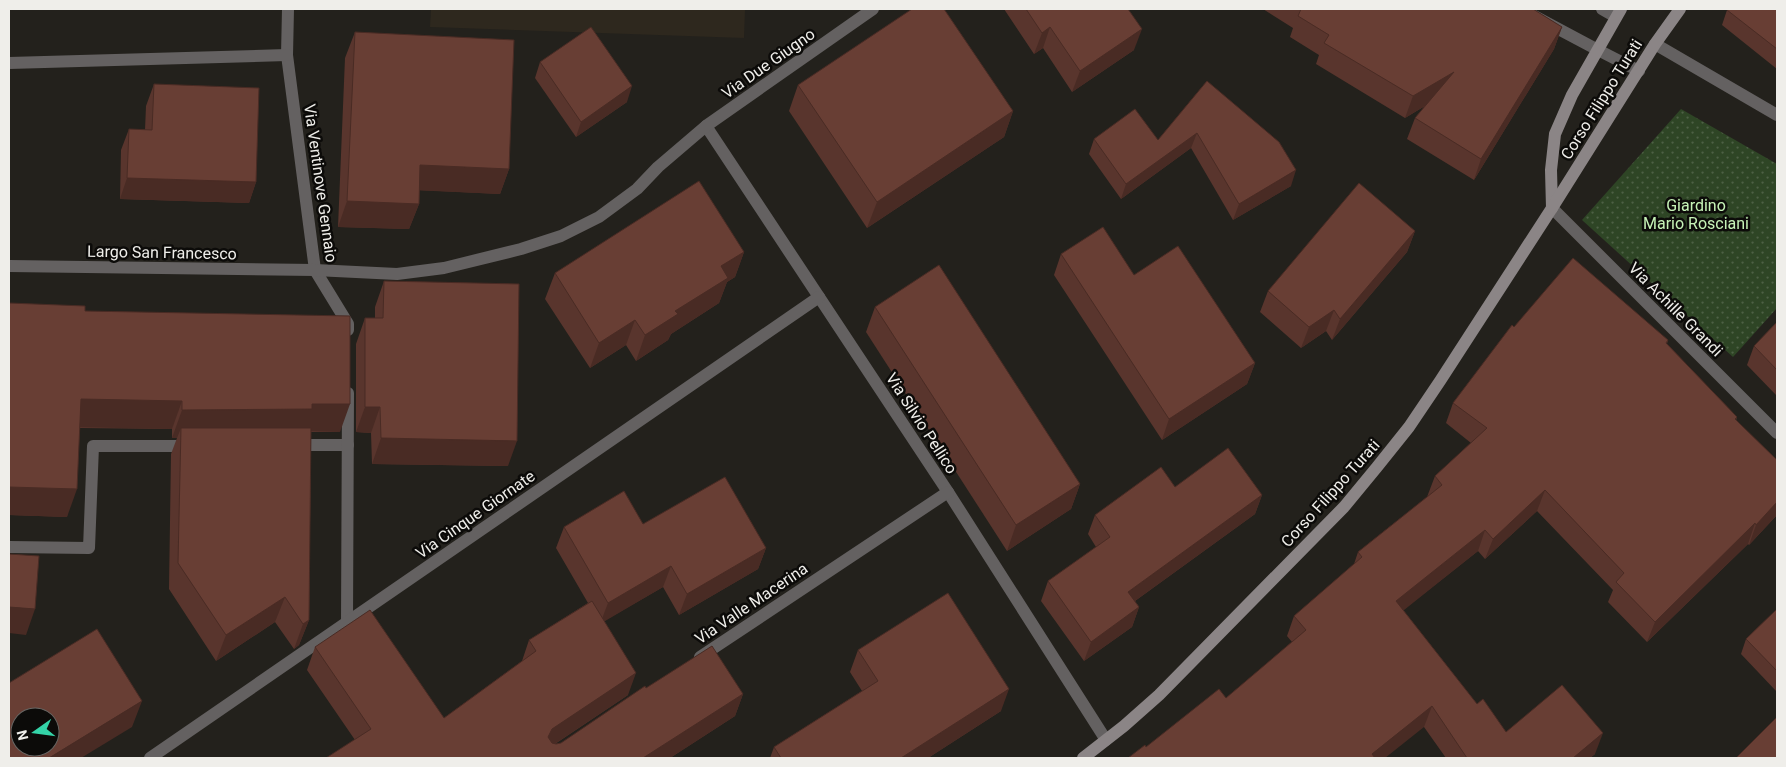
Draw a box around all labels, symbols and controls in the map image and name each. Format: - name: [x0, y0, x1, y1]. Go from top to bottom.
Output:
- street label: Via Due Giugno: [718, 24, 818, 102]
- street label: Corso Filippo Turati: [1557, 36, 1646, 163]
- street label: Via Ventinove Gennaio: [300, 103, 341, 263]
- park label: Giardino Mario Rosciani: [1643, 196, 1749, 233]
- street label: Largo San Francesco: [87, 242, 237, 263]
- street label: Via Achille Grandi: [1625, 258, 1727, 360]
- street label: Via Silvio Pellico: [882, 369, 961, 477]
- street label: Corso Filippo Turati: [1277, 436, 1384, 551]
- street label: Via Cinque Giornate: [412, 466, 538, 563]
- street label: Via Valle Macerina: [691, 559, 811, 648]
- north arrow: [10, 707, 60, 757]
- text: N: [13, 728, 31, 742]

